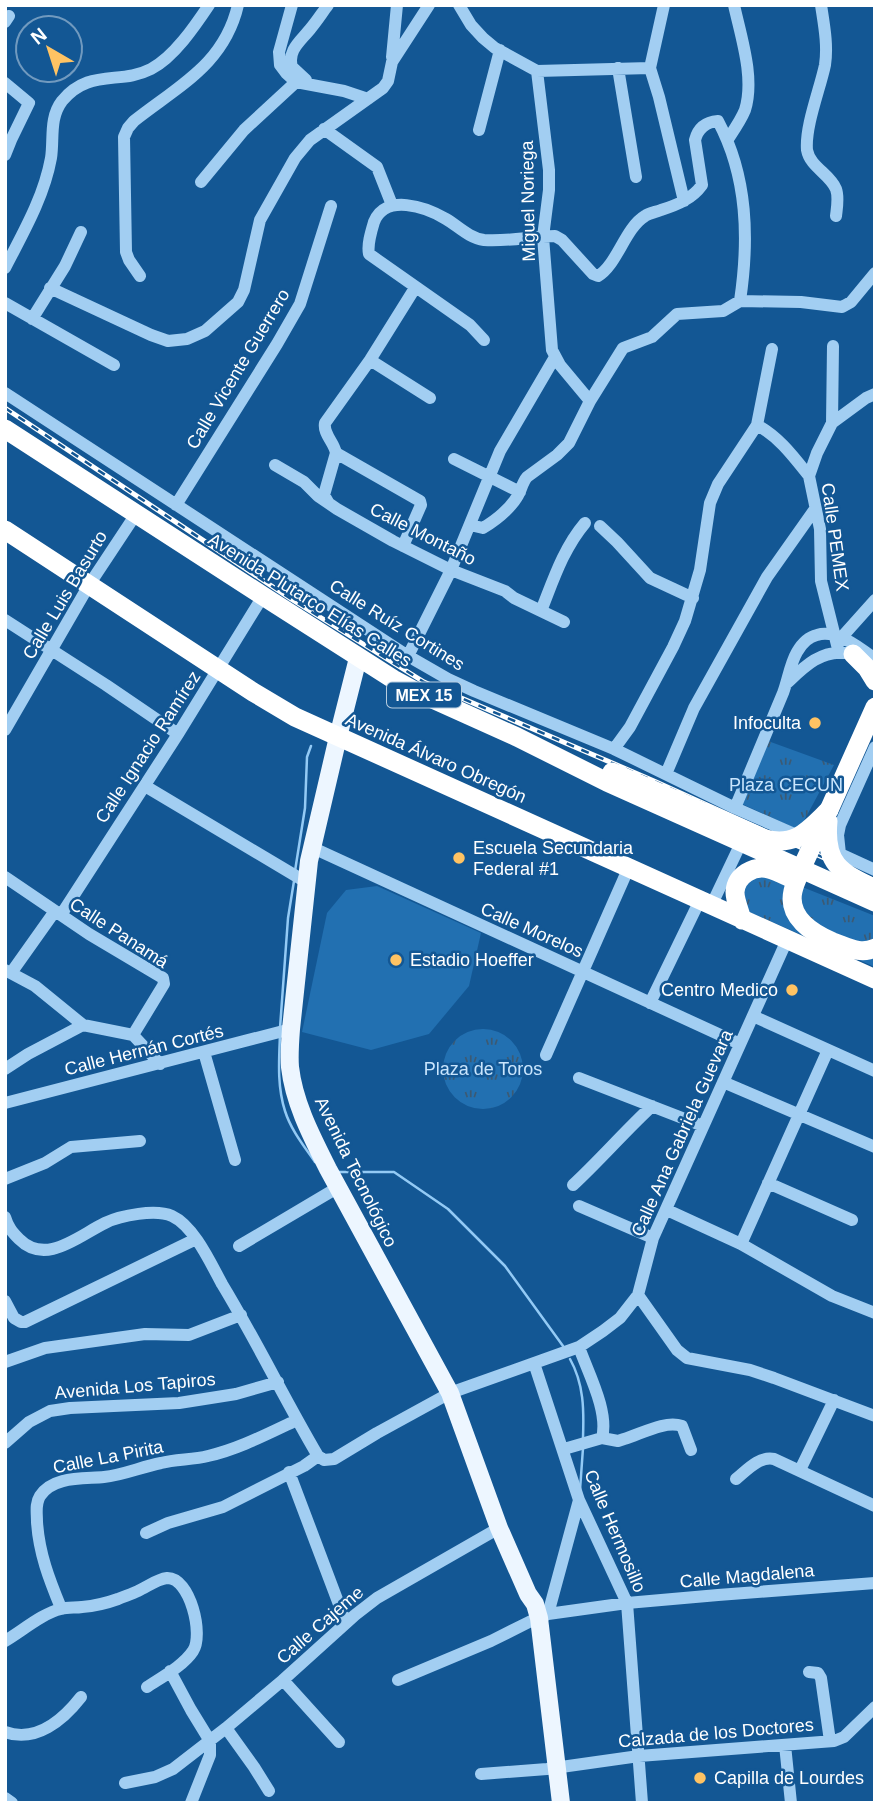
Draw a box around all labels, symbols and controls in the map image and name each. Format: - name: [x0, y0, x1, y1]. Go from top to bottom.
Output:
- north arrow: [14, 14, 84, 84]
- text: N: [27, 24, 51, 49]
- street label: Miguel Noriega: [517, 139, 539, 262]
- street label: Calle Vicente Guerrero: [182, 286, 294, 452]
- street label: Calle PEMEX: [818, 482, 852, 592]
- street label: Calle Montaño: [367, 499, 479, 569]
- street label: Calle Luis Basurto: [19, 527, 111, 663]
- street label: Avenida Plutarco Elías Calles: [205, 529, 415, 671]
- street label: Calle Ruíz Cortines: [326, 575, 468, 675]
- street label: Calle Ignacio Ramírez: [91, 667, 205, 827]
- road number: MEX 15: [387, 682, 461, 708]
- street label: Avenida Álvaro Obregón: [342, 709, 530, 807]
- place label: Infoculta: [733, 713, 802, 733]
- marker: Infoculta: [807, 715, 823, 731]
- park label: Plaza CECUN: [729, 775, 843, 795]
- place label: Escuela Secundaria Federal #1: [473, 838, 634, 879]
- marker: Escuela Secundaria Federal #1: [451, 850, 467, 866]
- street label: Calle Panamá: [66, 894, 173, 973]
- street label: Calle Morelos: [478, 898, 586, 962]
- place label: Estadio Hoeffer: [410, 950, 534, 970]
- marker: Estadio Hoeffer: [388, 952, 404, 968]
- place label: Centro Medico: [661, 980, 778, 1000]
- marker: Centro Medico: [784, 982, 800, 998]
- street label: Calle Hernán Cortés: [62, 1021, 226, 1079]
- street label: Calle Ana Gabriela Guevara: [627, 1026, 737, 1239]
- park label: Plaza de Toros: [424, 1059, 542, 1079]
- street label: Avenida Tecnológico: [311, 1094, 401, 1250]
- street label: Avenida Los Tapiros: [54, 1369, 216, 1403]
- street label: Calle La Pirita: [51, 1436, 166, 1478]
- street label: Calle Hermosillo: [580, 1467, 650, 1595]
- street label: Calle Magdalena: [679, 1560, 816, 1592]
- street label: Calle Cajeme: [273, 1582, 367, 1668]
- street label: Calzada de los Doctores: [617, 1714, 815, 1752]
- place label: Capilla de Lourdes: [714, 1768, 864, 1788]
- marker: Capilla de Lourdes: [692, 1770, 708, 1786]

